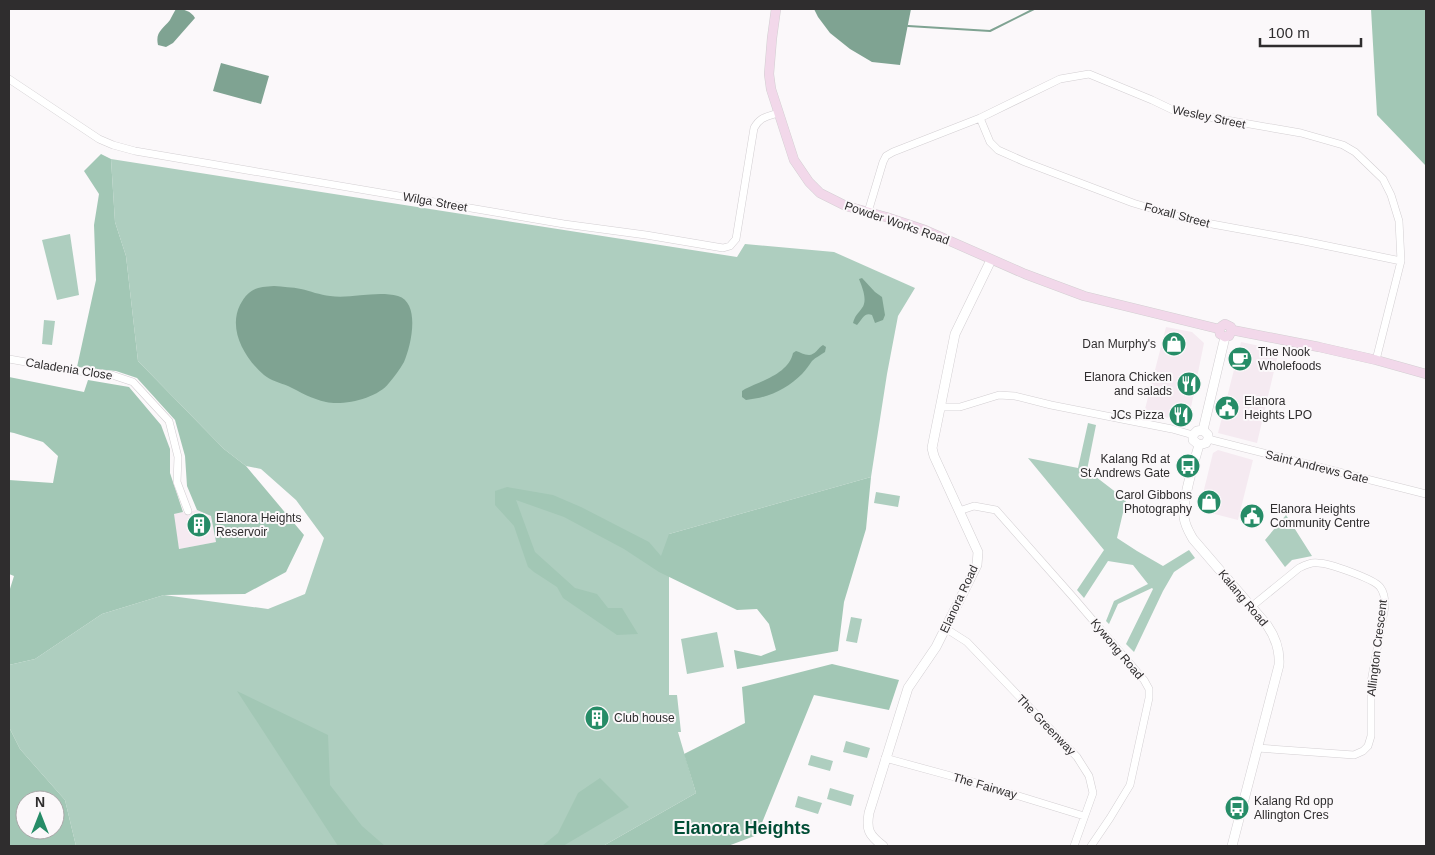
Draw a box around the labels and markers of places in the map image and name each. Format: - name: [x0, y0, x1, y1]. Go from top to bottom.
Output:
- shop icon: Dan Murphy's: [1161, 331, 1187, 357]
- place label: Dan Murphy's: [1082, 337, 1156, 351]
- place label: The Nook Wholefoods: [1258, 345, 1321, 373]
- cafe icon: The Nook Wholefoods: [1227, 346, 1253, 372]
- place label: Elanora Chicken and salads: [1084, 370, 1172, 398]
- restaurant icon: Elanora Chicken and salads: [1176, 371, 1202, 397]
- place label: Elanora Heights LPO: [1244, 394, 1312, 422]
- public building icon: Elanora Heights LPO: [1214, 395, 1240, 421]
- restaurant icon: JCs Pizza: [1168, 402, 1194, 428]
- place label: JCs Pizza: [1111, 408, 1164, 422]
- place label: Kalang Rd at St Andrews Gate: [1080, 452, 1171, 480]
- bus stop icon: Kalang Rd at St Andrews Gate: [1175, 453, 1201, 479]
- place label: Carol Gibbons Photography: [1115, 488, 1192, 516]
- shop icon: Carol Gibbons Photography: [1196, 489, 1222, 515]
- place label: Elanora Heights Community Centre: [1270, 502, 1370, 530]
- public building icon: Elanora Heights Community Centre: [1239, 503, 1265, 529]
- place label: Elanora Heights Reservoir: [216, 511, 301, 539]
- building icon: Elanora Heights Reservoir: [186, 512, 212, 538]
- building icon: Club house: [584, 705, 610, 731]
- place label: Club house: [614, 711, 675, 725]
- place label: Kalang Rd opp Allington Cres: [1254, 794, 1334, 822]
- bus stop icon: Kalang Rd opp Allington Cres: [1224, 795, 1250, 821]

